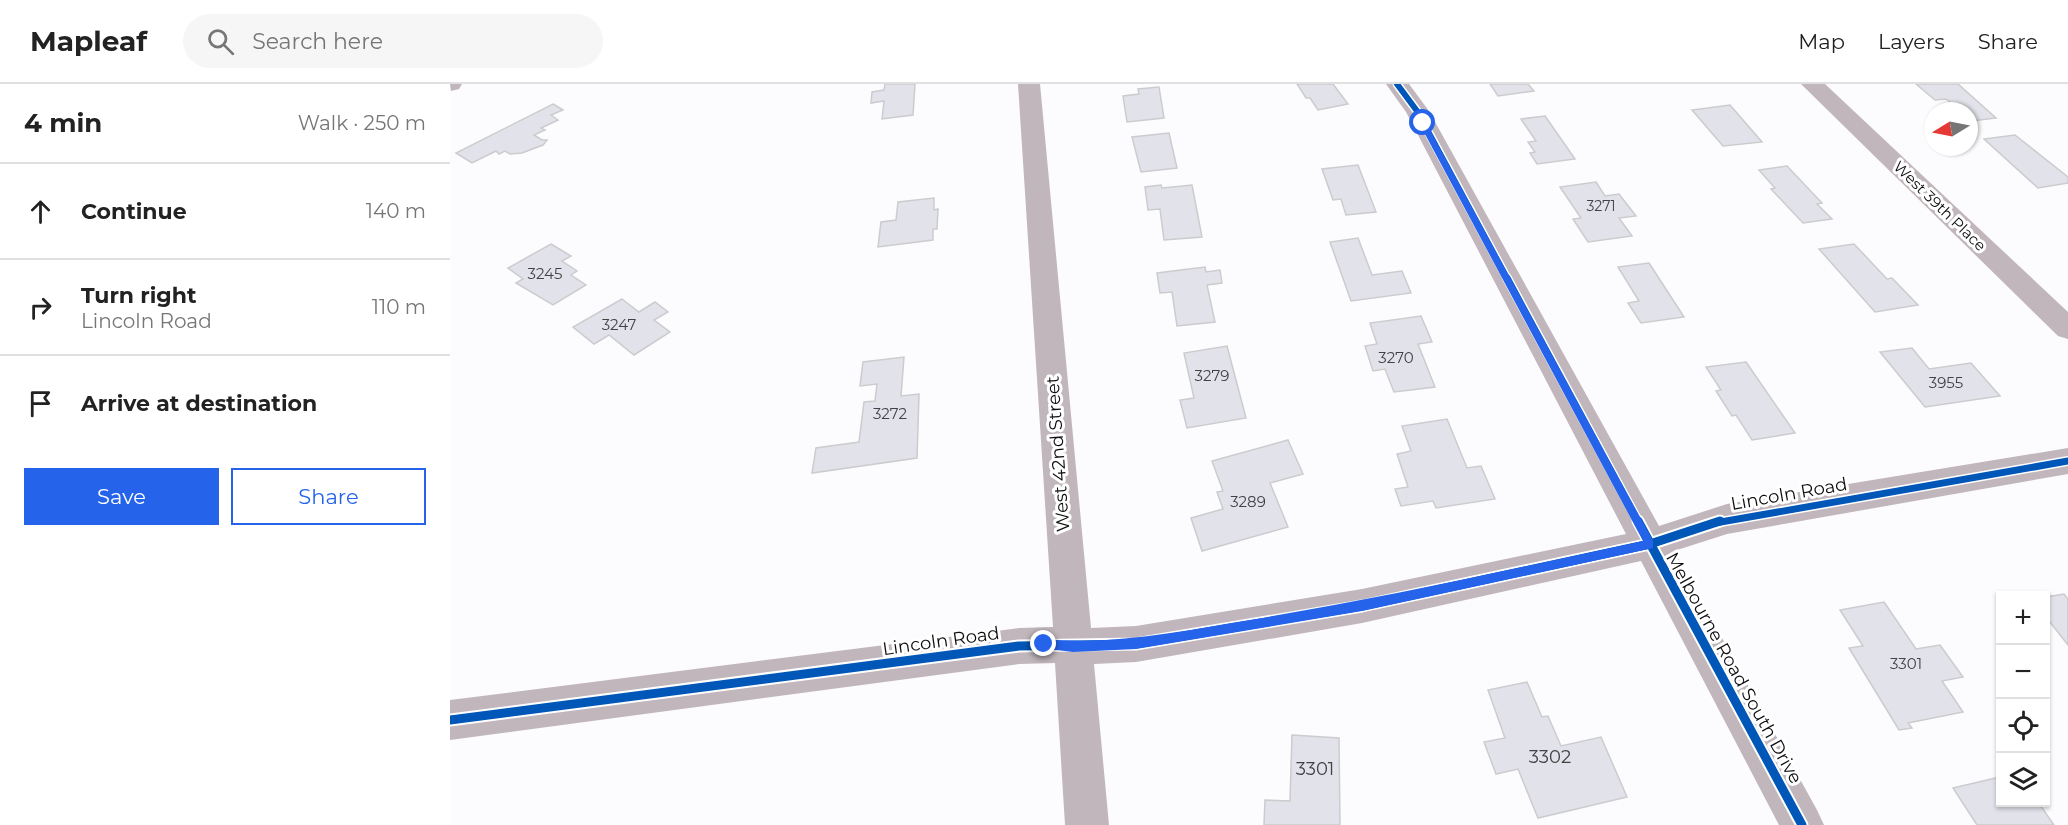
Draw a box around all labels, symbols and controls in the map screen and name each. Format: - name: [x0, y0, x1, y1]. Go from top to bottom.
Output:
- search box: [183, 14, 603, 68]
- text: Mapleaf: [30, 24, 147, 58]
- icon: search: [204, 25, 237, 58]
- text: Search here: [252, 28, 383, 55]
- text: Map: [1798, 29, 1845, 54]
- text: Layers: [1878, 29, 1945, 54]
- text: Share: [1978, 29, 2038, 54]
- north arrow: [1924, 102, 1978, 156]
- text: 4 min: [24, 107, 102, 139]
- route start: [1409, 109, 1435, 135]
- text: Walk · 250 m: [298, 111, 426, 135]
- street label: West 39th Place: [1890, 157, 1990, 255]
- icon: ahead: [24, 195, 57, 228]
- house number: 3271: [1586, 197, 1616, 215]
- text: Continue: [81, 198, 187, 225]
- text: 140 m: [366, 199, 426, 223]
- house number: 3245: [528, 264, 562, 283]
- text: Turn right: [81, 282, 196, 309]
- icon: right: [24, 291, 57, 324]
- text: 110 m: [372, 295, 426, 319]
- text: Lincoln Road: [81, 309, 212, 333]
- house number: 3247: [602, 315, 636, 334]
- house number: 3270: [1378, 348, 1414, 367]
- house number: 3279: [1195, 366, 1229, 385]
- house number: 3955: [1929, 373, 1963, 392]
- street label: West 42nd Street: [1042, 375, 1074, 533]
- icon: arrive: [24, 387, 57, 420]
- text: Arrive at destination: [81, 390, 317, 417]
- house number: 3272: [873, 404, 907, 423]
- button: Save: [24, 468, 219, 525]
- button: Share: [231, 468, 426, 525]
- street label: Lincoln Road: [1729, 473, 1849, 515]
- house number: 3289: [1230, 492, 1266, 511]
- street label: Melbourne Road South Drive: [1661, 549, 1807, 788]
- map controls: [1996, 591, 2050, 807]
- button: +: [1996, 591, 2050, 645]
- street label: Lincoln Road: [881, 622, 1001, 660]
- route end: [1030, 630, 1056, 656]
- button: −: [1996, 645, 2050, 699]
- house number: 3301: [1890, 654, 1922, 673]
- button: locate: [1996, 699, 2050, 753]
- house number: 3302: [1529, 746, 1571, 768]
- button: layers: [1996, 753, 2050, 807]
- house number: 3301: [1296, 758, 1334, 780]

